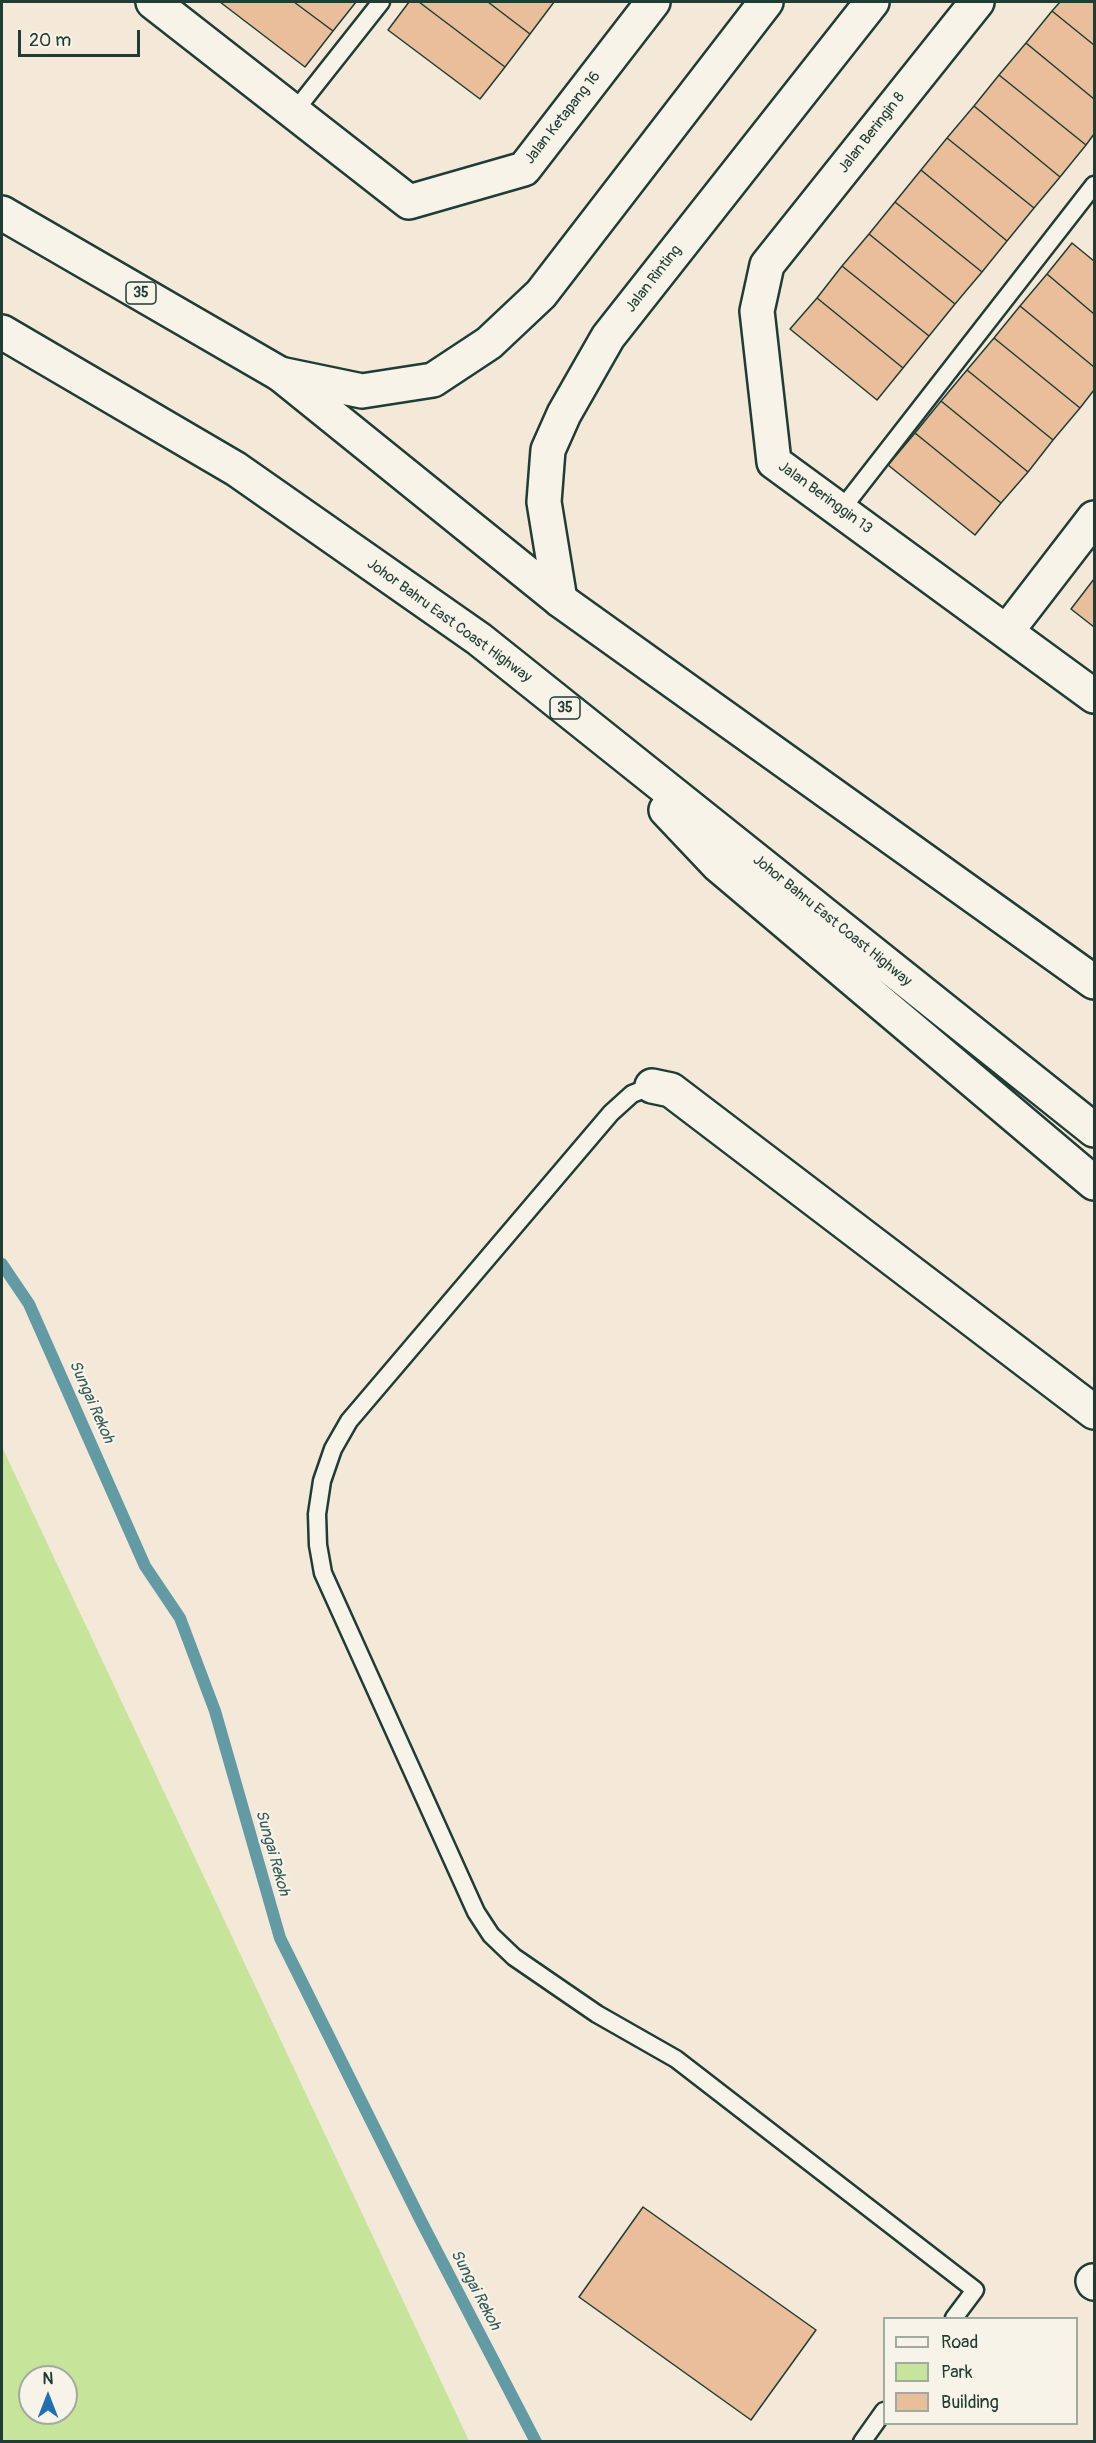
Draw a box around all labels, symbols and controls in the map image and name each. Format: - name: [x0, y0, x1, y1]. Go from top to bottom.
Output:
- scale bar: [21, 18, 142, 56]
- text: 20 m: [29, 29, 71, 52]
- street label: Jalan Ketapang 16: [521, 68, 605, 168]
- street label: Jalan Beringin 8: [835, 89, 909, 177]
- street label: Jalan Rinting: [622, 242, 686, 316]
- road number: 35: [126, 282, 156, 304]
- street label: Jalan Beringgin 13: [774, 458, 876, 538]
- street label: Johor Bahru East Coast Highway: [363, 555, 535, 687]
- road number: 35: [550, 697, 580, 719]
- street label: Johor Bahru East Coast Highway: [749, 851, 915, 991]
- water label: Sungai Rekoh: [64, 1358, 118, 1446]
- water label: Sungai Rekoh: [251, 1808, 293, 1898]
- water label: Sungai Rekoh: [446, 2247, 504, 2333]
- legend: [883, 2317, 1078, 2425]
- text: Road: [941, 2331, 978, 2354]
- text: Park: [941, 2361, 973, 2384]
- north arrow: [18, 2365, 78, 2425]
- text: N: [43, 2369, 53, 2389]
- text: Building: [941, 2391, 999, 2414]

